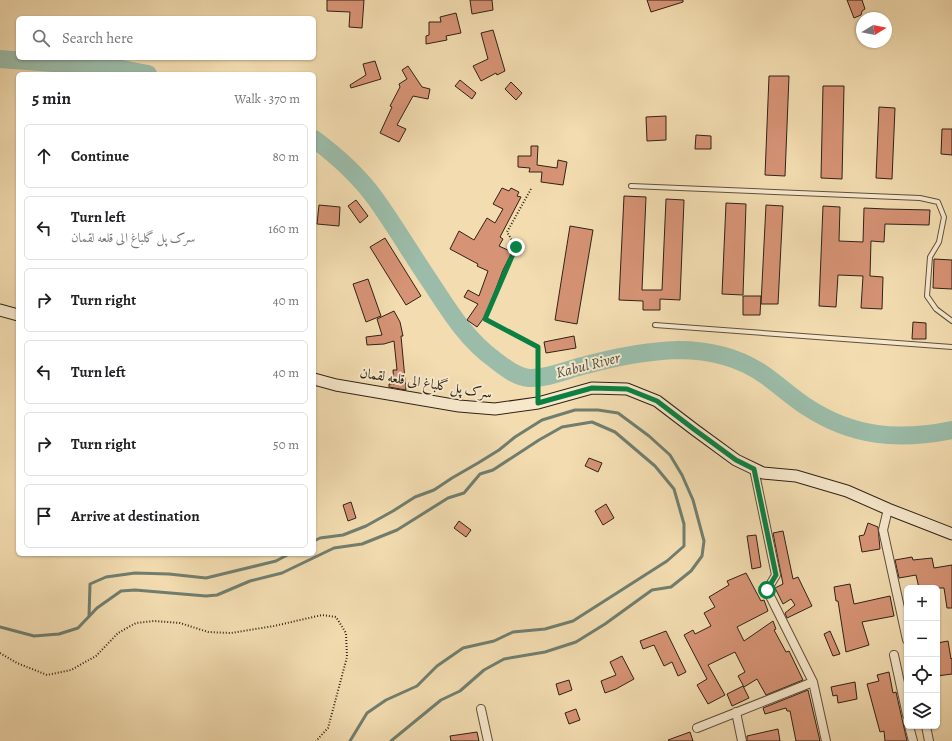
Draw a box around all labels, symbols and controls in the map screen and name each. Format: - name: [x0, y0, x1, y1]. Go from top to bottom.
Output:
- north arrow: [856, 12, 892, 48]
- search box: [16, 16, 316, 60]
- icon: search: [30, 27, 52, 49]
- text: Search here: [62, 28, 133, 48]
- text: 5 min: [32, 87, 71, 110]
- text: Walk · 370 m: [234, 90, 300, 107]
- icon: ahead: [33, 145, 55, 167]
- text: Continue: [71, 146, 129, 166]
- text: 80 m: [272, 148, 299, 165]
- text: Turn left: [71, 207, 126, 227]
- icon: left: [33, 217, 55, 239]
- text: 160 m: [268, 220, 299, 237]
- text: سرک پل گلباغ الی قلعه لقمان: [71, 229, 195, 246]
- route end: [507, 238, 525, 256]
- icon: right: [33, 289, 55, 311]
- text: Turn right: [71, 290, 136, 310]
- text: 40 m: [273, 292, 299, 309]
- water label: Kabul River: [554, 347, 623, 383]
- icon: left: [33, 361, 55, 383]
- text: Turn left: [71, 362, 126, 382]
- street label: سرک پل گلباغ الی قلعه لقمان: [358, 363, 494, 405]
- text: 40 m: [273, 364, 299, 381]
- icon: right: [33, 433, 55, 455]
- text: Turn right: [71, 434, 136, 454]
- text: 50 m: [273, 436, 299, 453]
- icon: arrive: [33, 505, 55, 527]
- text: Arrive at destination: [71, 506, 200, 526]
- route start: [758, 581, 776, 599]
- map controls: [904, 585, 940, 729]
- button: +: [904, 585, 940, 621]
- button: −: [904, 621, 940, 657]
- button: locate: [904, 657, 940, 693]
- button: layers: [904, 693, 940, 729]

